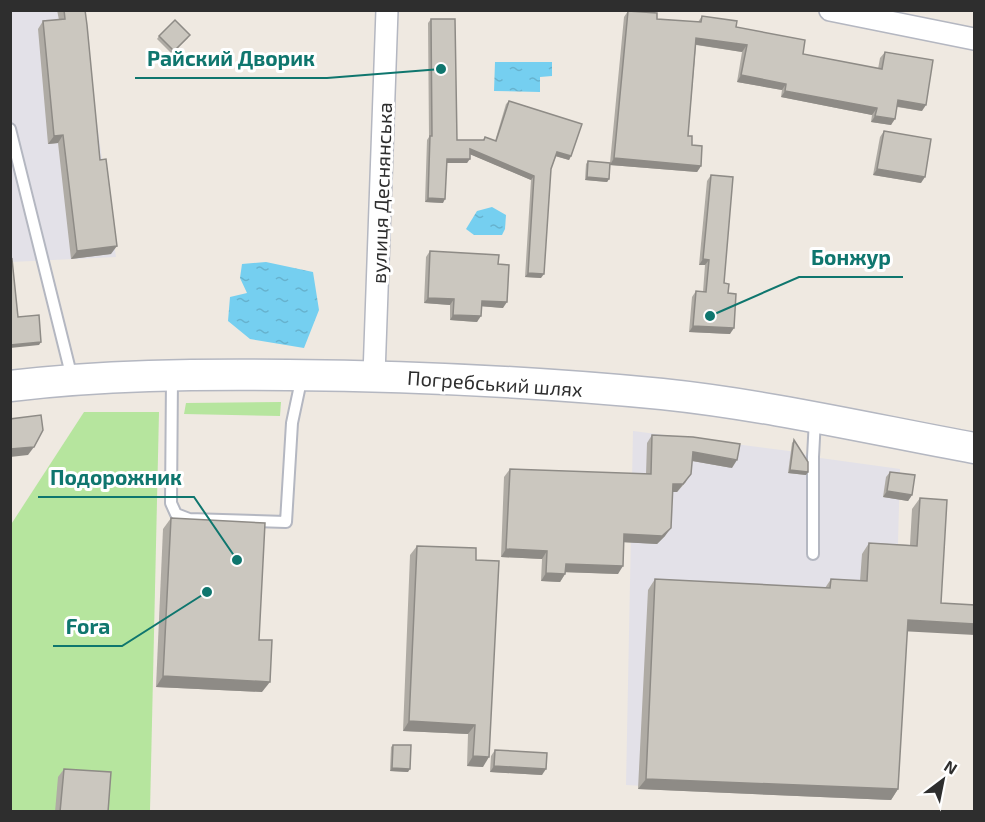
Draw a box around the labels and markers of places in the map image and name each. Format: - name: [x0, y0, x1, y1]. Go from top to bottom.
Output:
- callout: Райский Дворик: [135, 39, 327, 78]
- callout: Бонжур: [799, 238, 903, 277]
- callout: Подорожник: [38, 458, 194, 497]
- callout: Fora: [53, 607, 122, 646]

